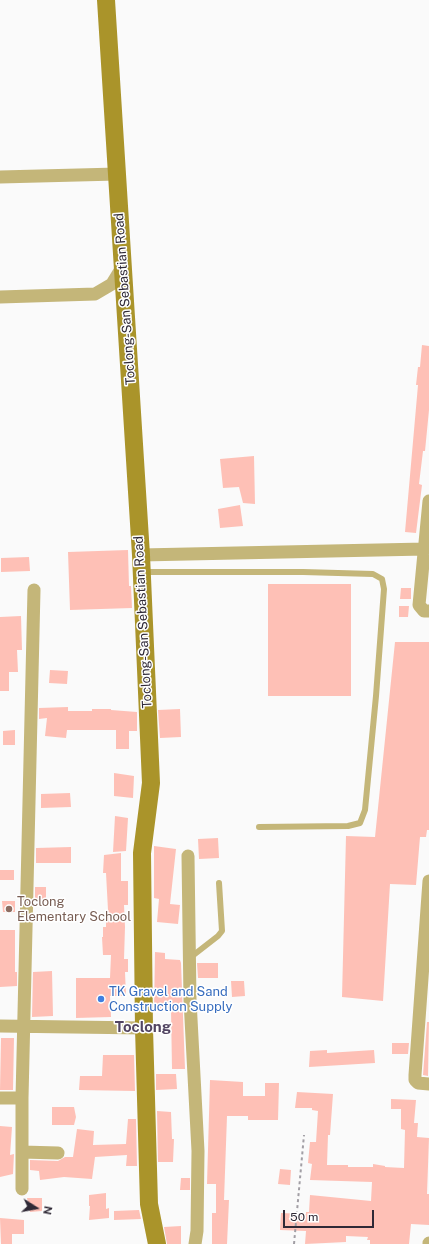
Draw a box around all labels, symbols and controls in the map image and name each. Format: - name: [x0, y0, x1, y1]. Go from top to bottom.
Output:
- street label: Toclong-San Sebastian Road: [111, 212, 139, 386]
- street label: Toclong-San Sebastian Road: [131, 535, 155, 709]
- place label: Toclong Elementary School: [17, 894, 131, 925]
- marker: Toclong Elementary School: [4, 904, 14, 914]
- place label: TK Gravel and Sand Construction Supply: [109, 984, 232, 1015]
- marker: TK Gravel and Sand Construction Supply: [96, 994, 106, 1004]
- district label: Toclong: [115, 1018, 171, 1036]
- north arrow: [16, 1188, 56, 1228]
- scale bar: [285, 1202, 376, 1228]
- text: N: [41, 1205, 54, 1216]
- text: 50 m: [290, 1210, 318, 1224]

